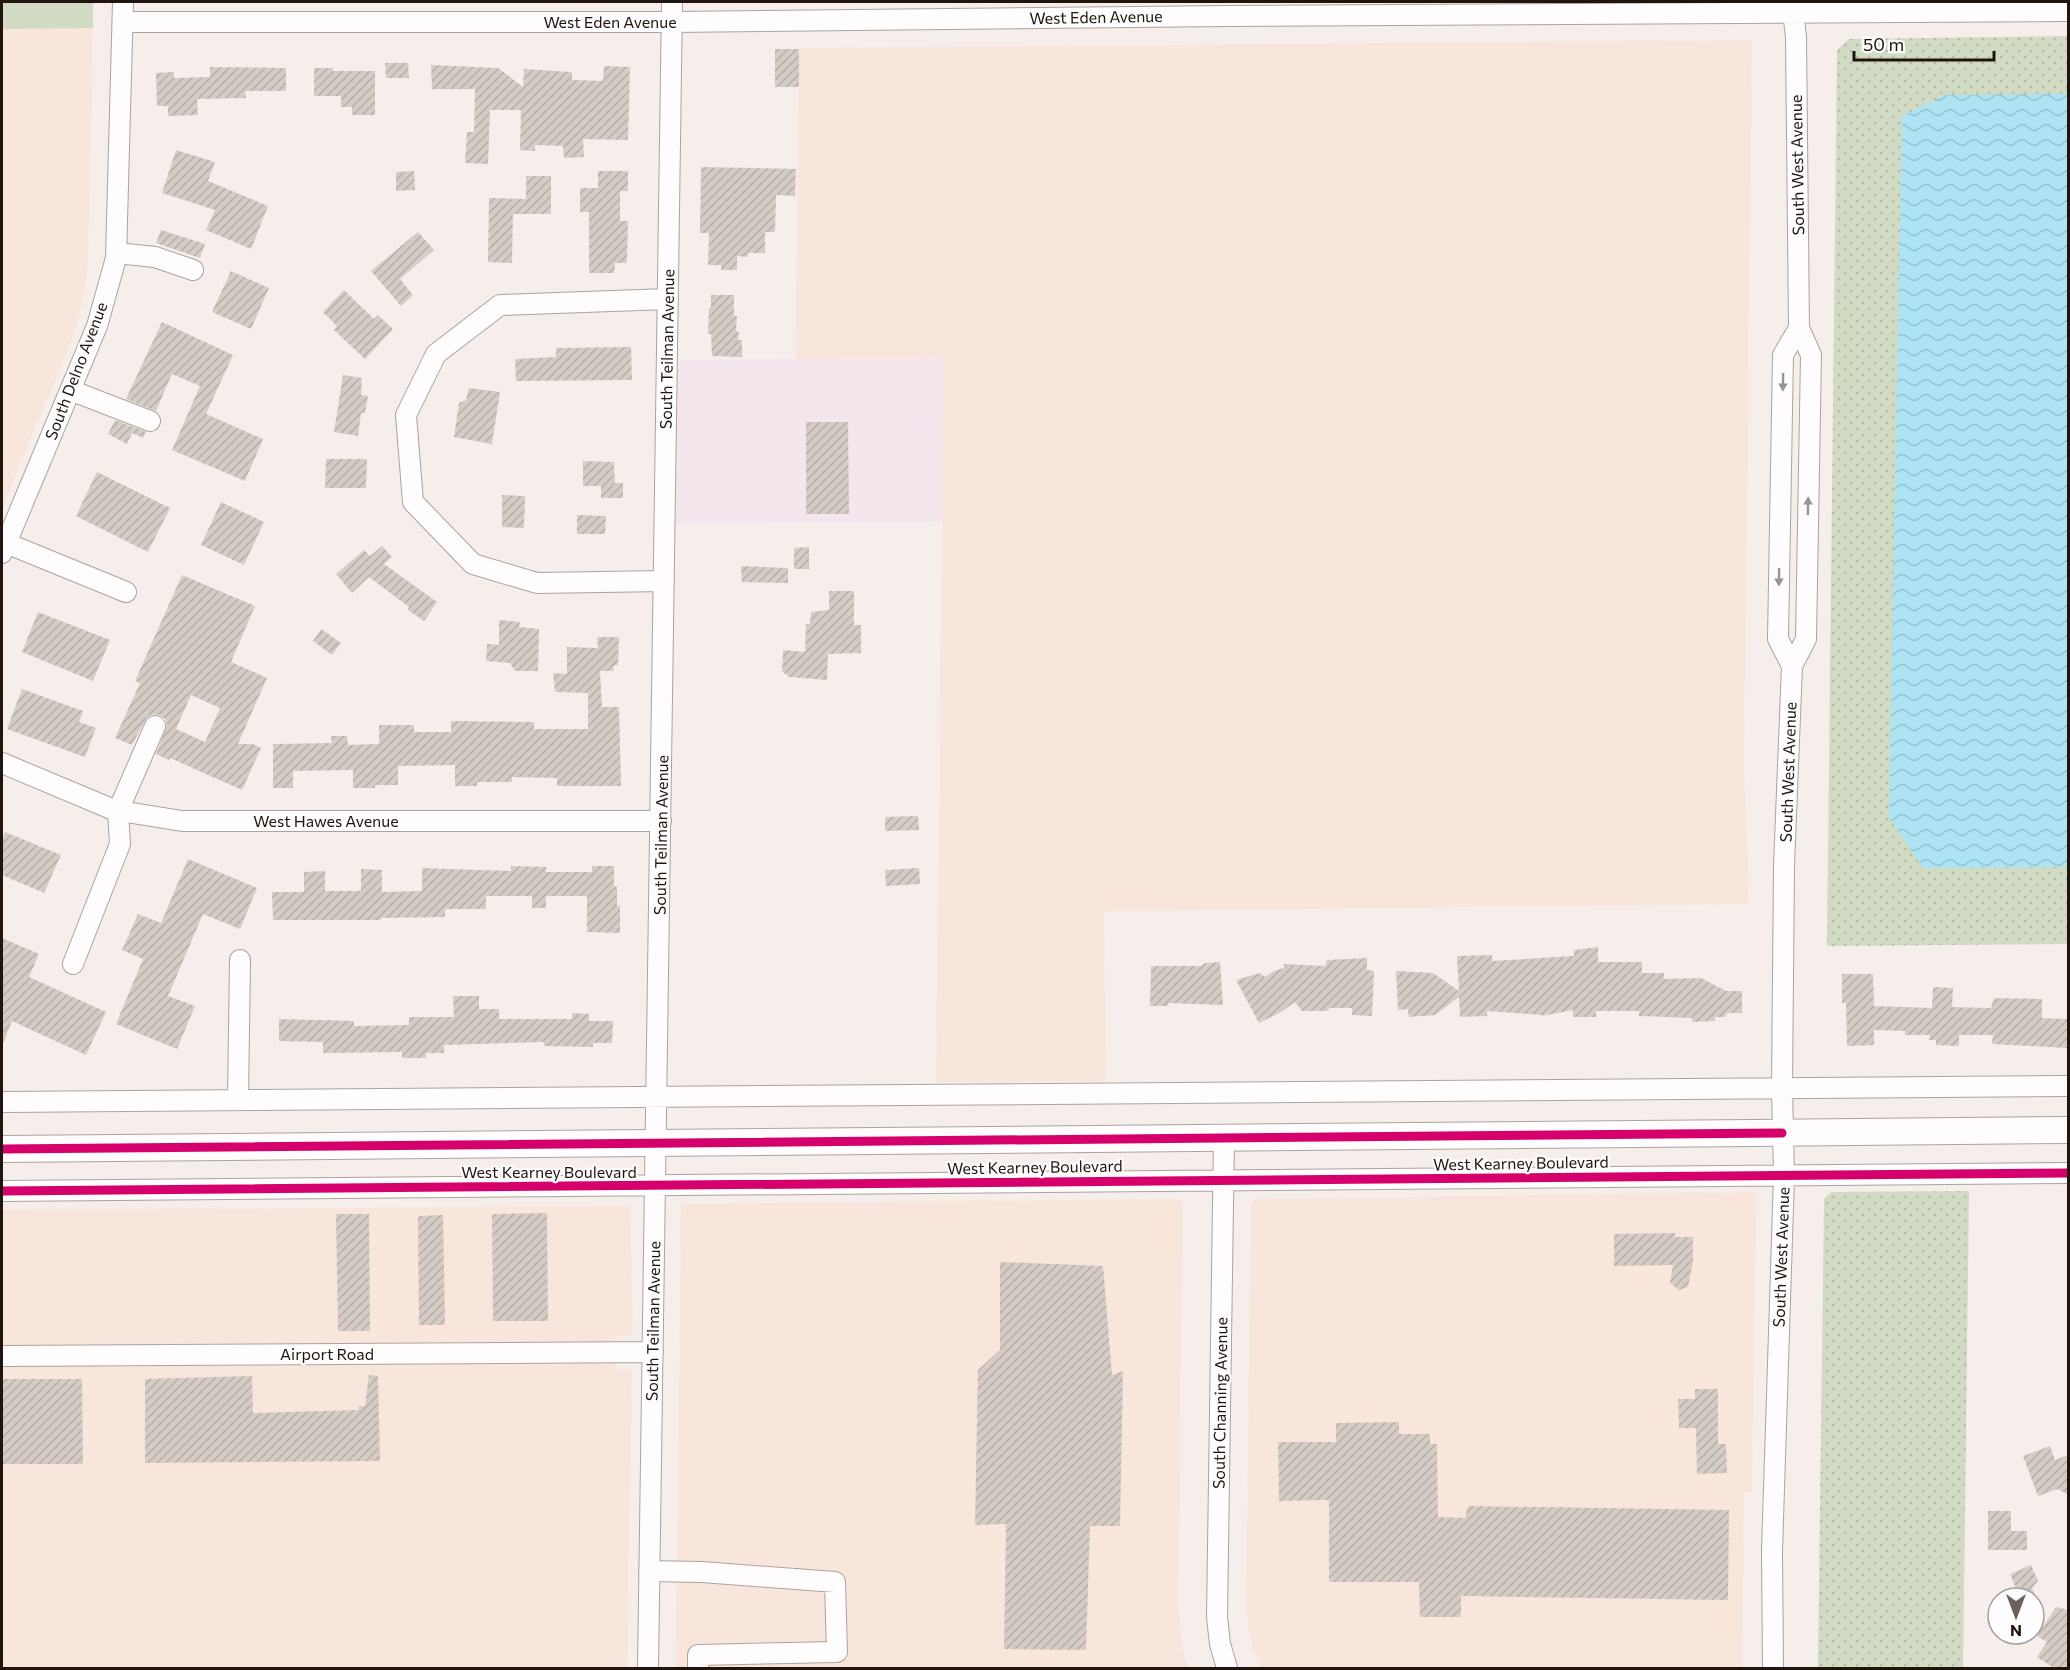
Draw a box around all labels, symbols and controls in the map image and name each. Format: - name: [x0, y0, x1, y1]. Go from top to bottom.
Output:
- street label: West Eden Avenue: [1029, 6, 1163, 27]
- street label: West Eden Avenue: [543, 12, 677, 31]
- scale bar: [1854, 24, 1994, 62]
- text: 50 m: [1863, 33, 1904, 55]
- street label: South West Avenue: [1786, 95, 1807, 235]
- street label: South Teilman Avenue: [656, 269, 677, 429]
- street label: South Delno Avenue: [40, 299, 111, 442]
- one-way arrow: [1778, 372, 1788, 391]
- one-way arrow: [1803, 497, 1813, 516]
- one-way arrow: [1775, 567, 1784, 586]
- street label: South West Avenue: [1776, 701, 1799, 843]
- street label: South Teilman Avenue: [650, 755, 671, 915]
- street label: West Hawes Avenue: [253, 811, 399, 830]
- street label: West Kearney Boulevard: [1433, 1151, 1609, 1174]
- street label: West Kearney Boulevard: [947, 1155, 1123, 1178]
- street label: West Kearney Boulevard: [461, 1162, 637, 1181]
- street label: South West Avenue: [1769, 1186, 1792, 1328]
- street label: South Teilman Avenue: [642, 1241, 663, 1401]
- street label: South Channing Avenue: [1209, 1317, 1230, 1489]
- street label: Airport Road: [280, 1344, 374, 1363]
- north arrow: [1986, 1586, 2046, 1646]
- text: N: [2010, 1622, 2022, 1641]

